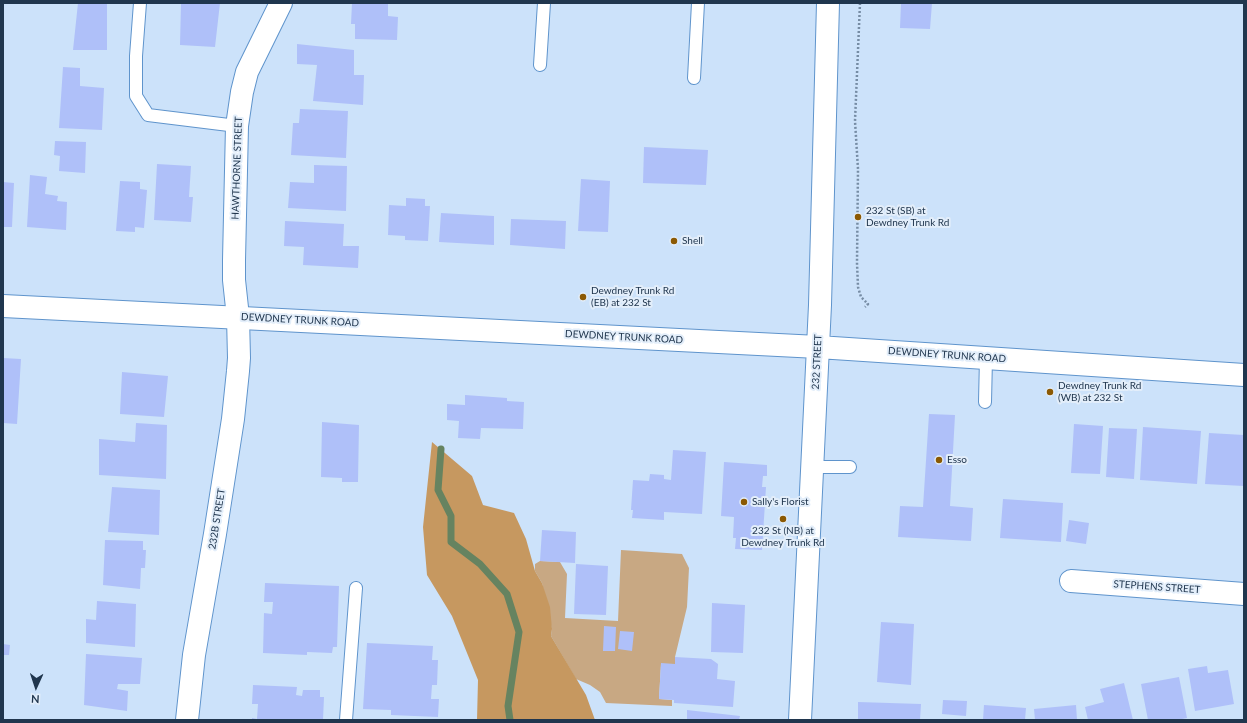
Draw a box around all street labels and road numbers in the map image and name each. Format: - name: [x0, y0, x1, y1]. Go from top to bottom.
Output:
- street label: HAWTHORNE STREET: [229, 116, 245, 220]
- street label: DEWDNEY TRUNK ROAD: [241, 311, 359, 329]
- street label: DEWDNEY TRUNK ROAD: [565, 328, 683, 346]
- street label: 232 STREET: [810, 334, 824, 390]
- street label: DEWDNEY TRUNK ROAD: [888, 345, 1006, 365]
- street label: 232B STREET: [206, 488, 228, 550]
- street label: STEPHENS STREET: [1113, 578, 1201, 596]

